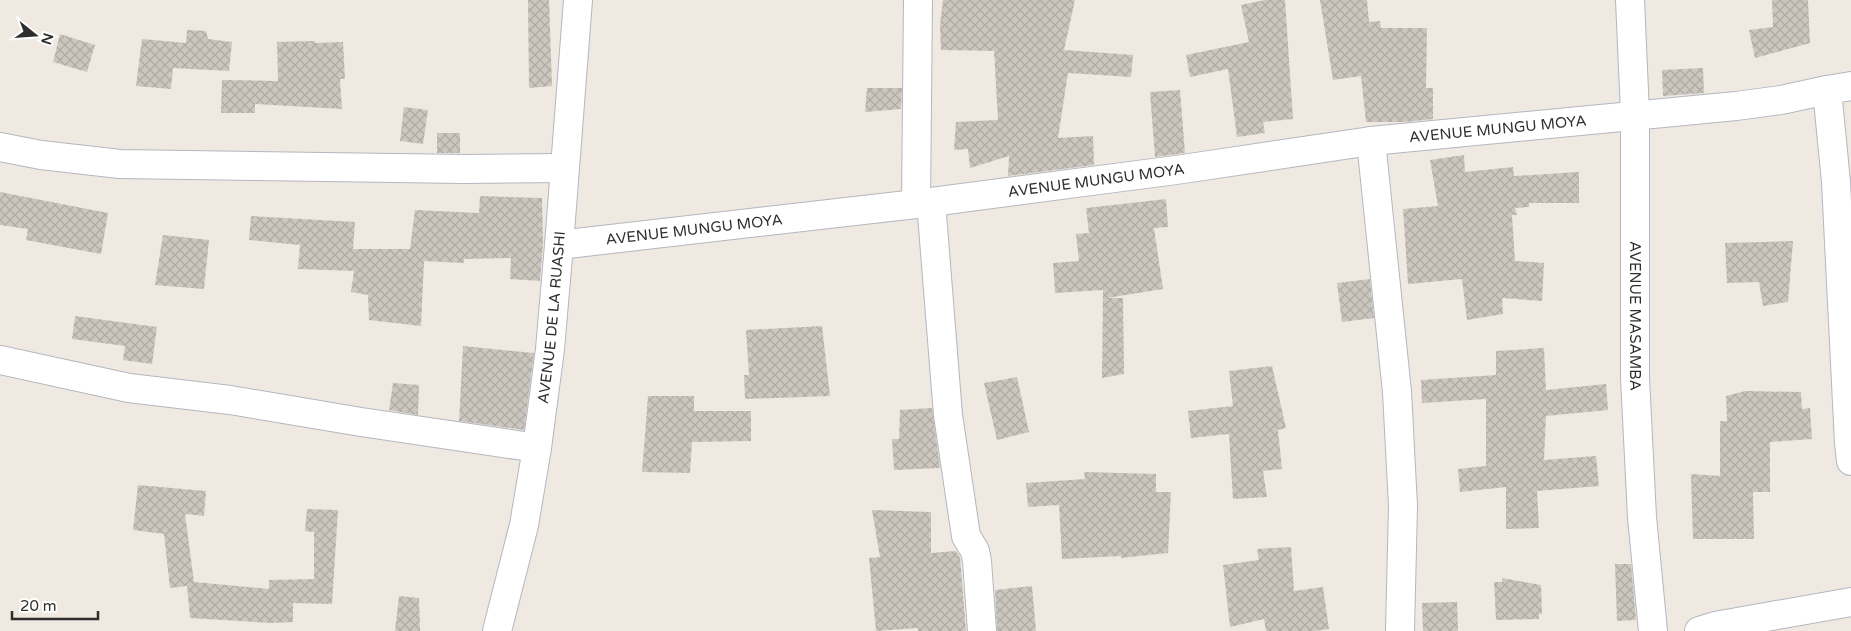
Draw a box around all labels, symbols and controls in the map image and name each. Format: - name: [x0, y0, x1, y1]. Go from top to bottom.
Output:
- north arrow: [10, 10, 60, 60]
- text: N: [37, 31, 57, 47]
- street label: AVENUE MUNGU MOYA: [1408, 111, 1587, 146]
- street label: AVENUE MUNGU MOYA: [1007, 160, 1186, 201]
- street label: AVENUE MUNGU MOYA: [605, 210, 784, 249]
- street label: AVENUE DE LA RUASHI: [534, 230, 569, 405]
- street label: AVENUE MASAMBA: [1626, 241, 1645, 391]
- scale bar: [12, 588, 99, 620]
- text: 20 m: [20, 597, 57, 615]

